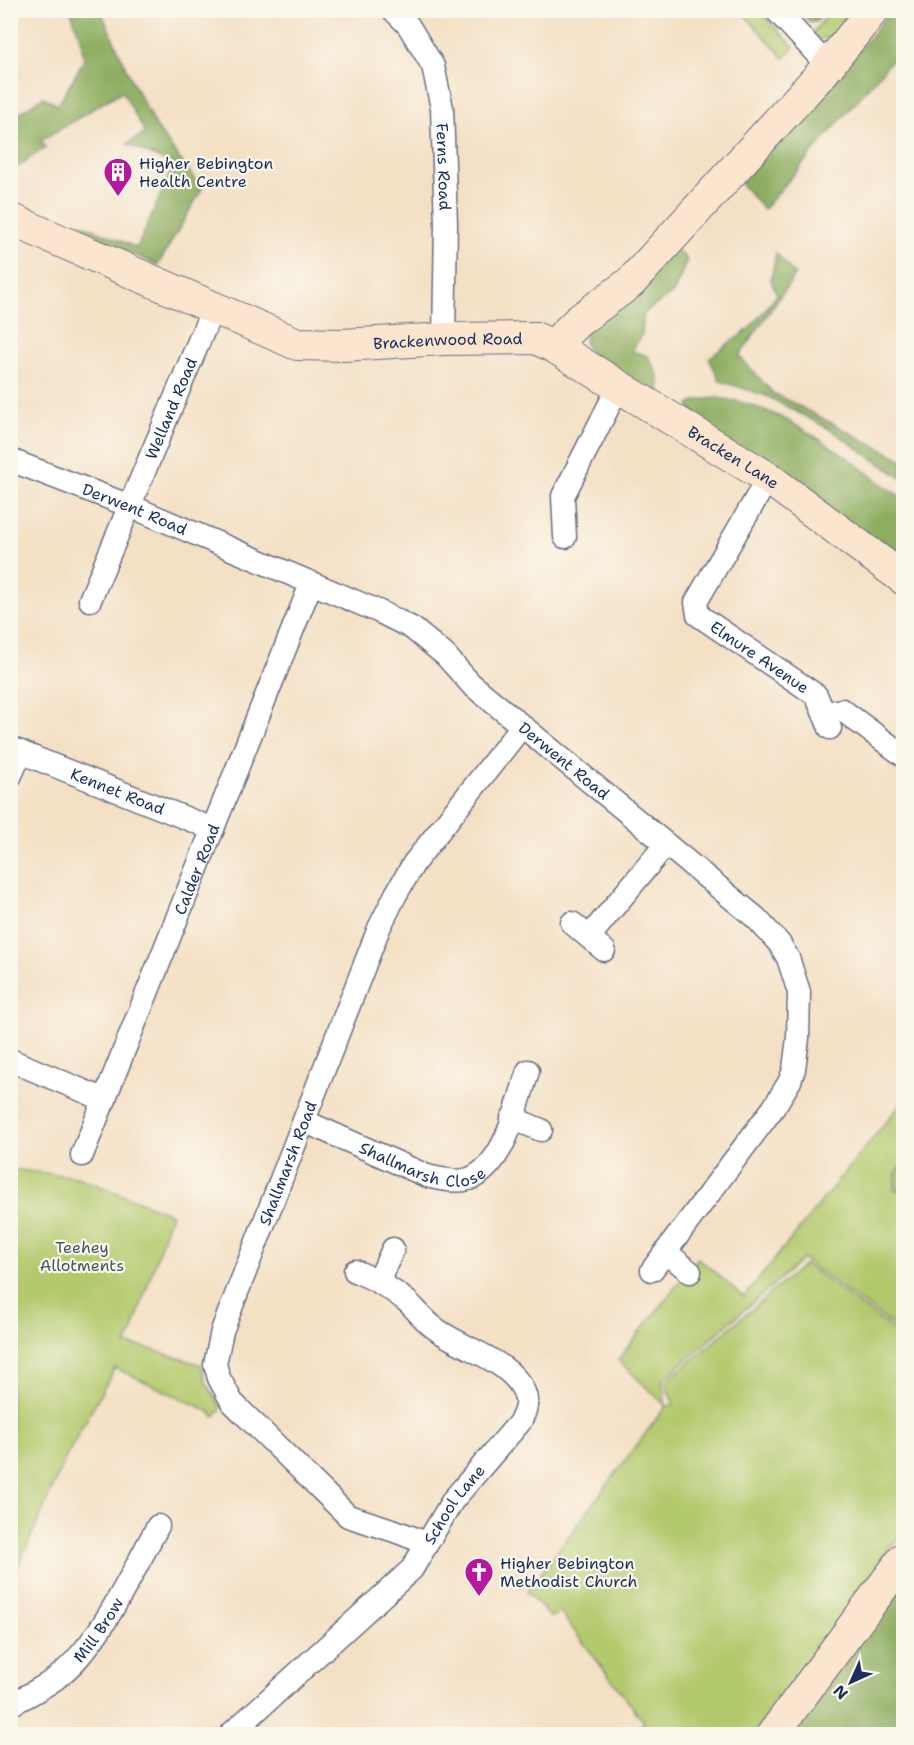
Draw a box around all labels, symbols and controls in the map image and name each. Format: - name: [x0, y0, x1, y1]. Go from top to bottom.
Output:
- street label: Ferns Road: [432, 123, 456, 211]
- place label: Higher Bebington Health Centre: [139, 153, 273, 192]
- building icon: Higher Bebington Health Centre: [102, 156, 134, 198]
- street label: Brackenwood Road: [372, 328, 523, 354]
- street label: Welland Road: [140, 354, 202, 463]
- street label: Bracken Lane: [684, 421, 784, 493]
- street label: Derwent Road: [79, 478, 190, 540]
- street label: Elmure Avenue: [706, 616, 813, 698]
- street label: Derwent Road: [514, 717, 614, 804]
- street label: Kennet Road: [68, 763, 168, 819]
- street label: Calder Road: [169, 821, 224, 918]
- street label: Shallmarsh Road: [254, 1098, 321, 1228]
- street label: Shallmarsh Close: [356, 1137, 490, 1191]
- park label: Teehey Allotments: [40, 1237, 124, 1276]
- street label: School Lane: [419, 1460, 489, 1548]
- place label: Higher Bebington Methodist Church: [500, 1553, 638, 1592]
- church icon: Higher Bebington Methodist Church: [463, 1556, 495, 1598]
- street label: Mill Brow: [68, 1593, 128, 1667]
- north arrow: [821, 1652, 881, 1712]
- text: N: [829, 1680, 853, 1704]

